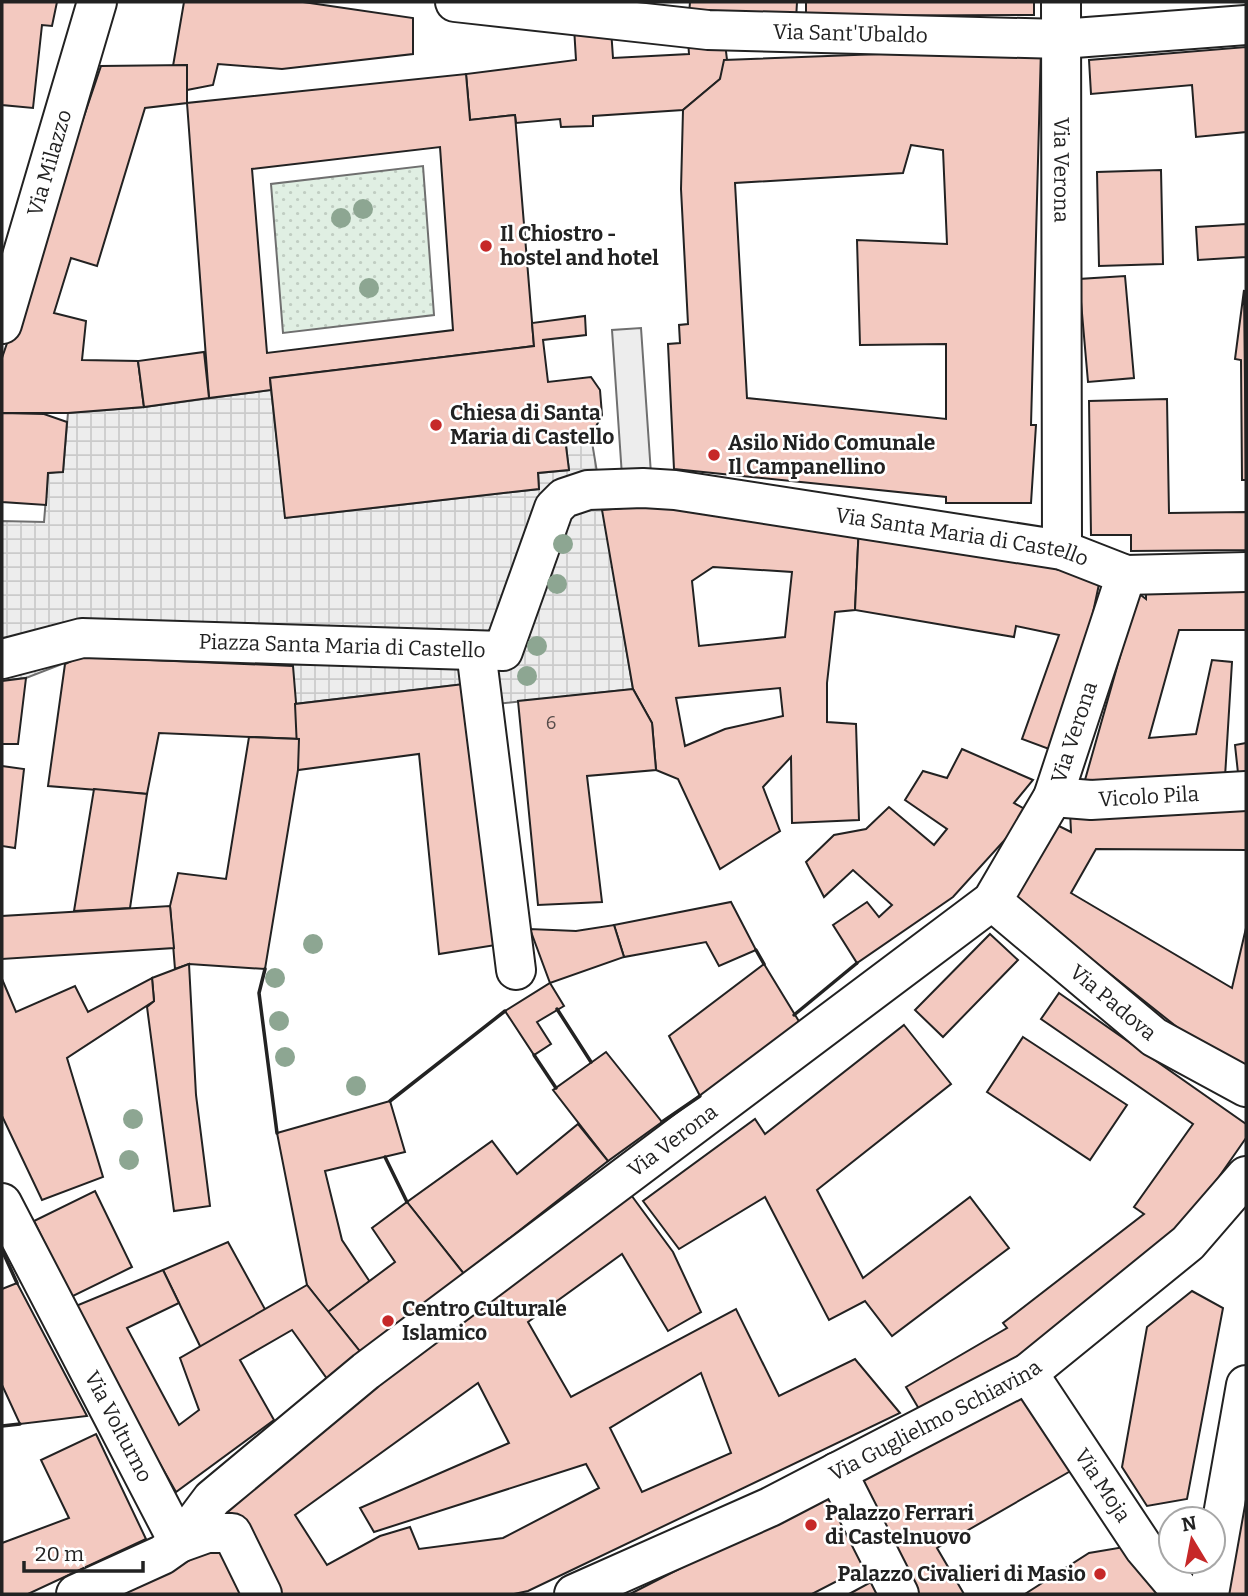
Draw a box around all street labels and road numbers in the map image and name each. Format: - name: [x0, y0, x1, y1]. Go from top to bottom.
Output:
- street label: Via Sant'Ubaldo: [773, 19, 928, 49]
- street label: Via Milazzo: [22, 107, 78, 219]
- street label: Via Verona: [1048, 117, 1074, 223]
- street label: Via Santa Maria di Castello: [834, 502, 1092, 572]
- street label: Piazza Santa Maria di Castello: [198, 629, 486, 663]
- street label: Via Verona: [1045, 678, 1103, 786]
- street label: Vicolo Pila: [1098, 781, 1200, 813]
- street label: Via Padova: [1064, 959, 1162, 1047]
- street label: Via Verona: [623, 1098, 723, 1183]
- street label: Via Guglielmo Schiavina: [825, 1354, 1047, 1487]
- street label: Via Volturno: [79, 1367, 158, 1486]
- street label: Via Moja: [1069, 1444, 1137, 1528]

